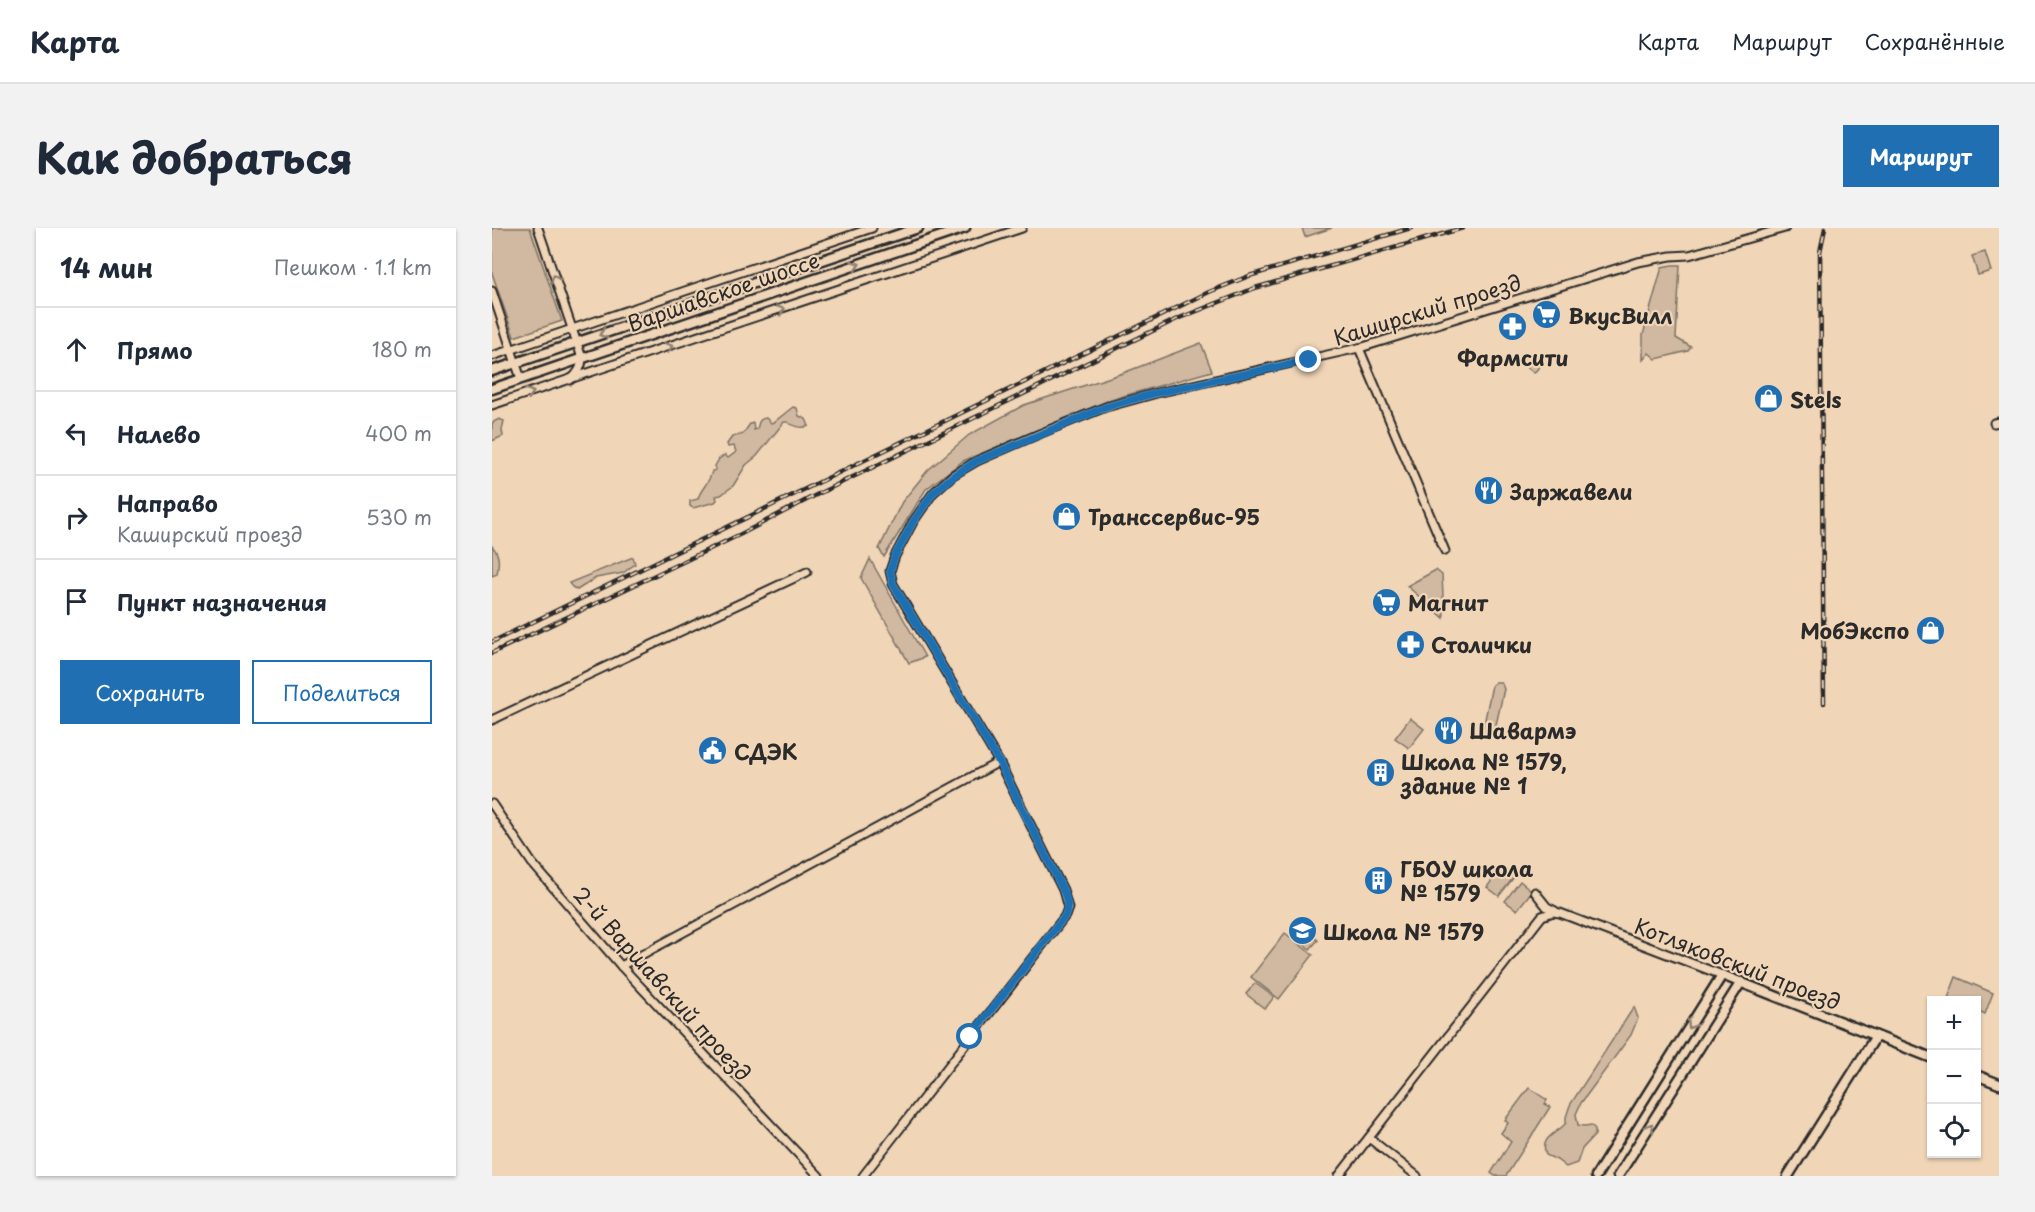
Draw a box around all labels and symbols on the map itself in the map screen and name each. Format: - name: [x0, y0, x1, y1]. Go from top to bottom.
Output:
- street label: Варшавское шоссе: [623, 243, 823, 339]
- one-way arrow: [850, 260, 861, 272]
- street label: Каширский проезд: [1329, 265, 1525, 353]
- one-way arrow: [550, 274, 563, 285]
- supermarket icon: ВкусВилл: [1531, 299, 1563, 331]
- place label: ВкусВилл: [1568, 299, 1673, 331]
- one-way arrow: [775, 304, 786, 317]
- pharmacy icon: Фармсити: [1497, 310, 1529, 342]
- one-way arrow: [599, 327, 609, 339]
- place label: Фармсити: [1457, 341, 1569, 373]
- one-way arrow: [663, 342, 674, 355]
- route end: [1295, 346, 1321, 372]
- shop icon: Stels: [1753, 383, 1785, 415]
- place label: Stels: [1790, 383, 1841, 415]
- one-way arrow: [524, 388, 535, 400]
- restaurant icon: Заржавели: [1473, 475, 1505, 507]
- place label: Заржавели: [1509, 475, 1633, 507]
- shop icon: Транссервис-95: [1051, 500, 1083, 532]
- place label: Транссервис-95: [1088, 500, 1260, 532]
- supermarket icon: Магнит: [1371, 586, 1403, 618]
- place label: Магнит: [1408, 586, 1489, 618]
- place label: МобЭкспо: [1800, 614, 1909, 646]
- shop icon: МобЭкспо: [1914, 614, 1946, 646]
- pharmacy icon: Столички: [1394, 628, 1426, 660]
- place label: Столички: [1431, 628, 1532, 660]
- restaurant icon: Шавармэ: [1432, 714, 1464, 746]
- place label: Шавармэ: [1469, 714, 1576, 746]
- public building icon: СДЭК: [697, 735, 729, 767]
- place label: СДЭК: [734, 735, 798, 767]
- place label: Школа № 1579, здание № 1: [1400, 745, 1567, 801]
- building icon: Школа № 1579, здание № 1: [1364, 757, 1396, 789]
- place label: ГБОУ школа № 1579: [1400, 852, 1533, 908]
- building icon: ГБОУ школа № 1579: [1363, 864, 1395, 896]
- street label: 2-й Варшавский проезд: [567, 878, 759, 1088]
- street label: Котляковский проезд: [1630, 909, 1846, 1017]
- school or university icon: Школа № 1579: [1286, 915, 1318, 947]
- place label: Школа № 1579: [1323, 915, 1484, 947]
- one-way arrow: [1688, 1018, 1699, 1029]
- route start: [956, 1023, 982, 1049]
- one-way arrow: [1642, 1122, 1653, 1133]

